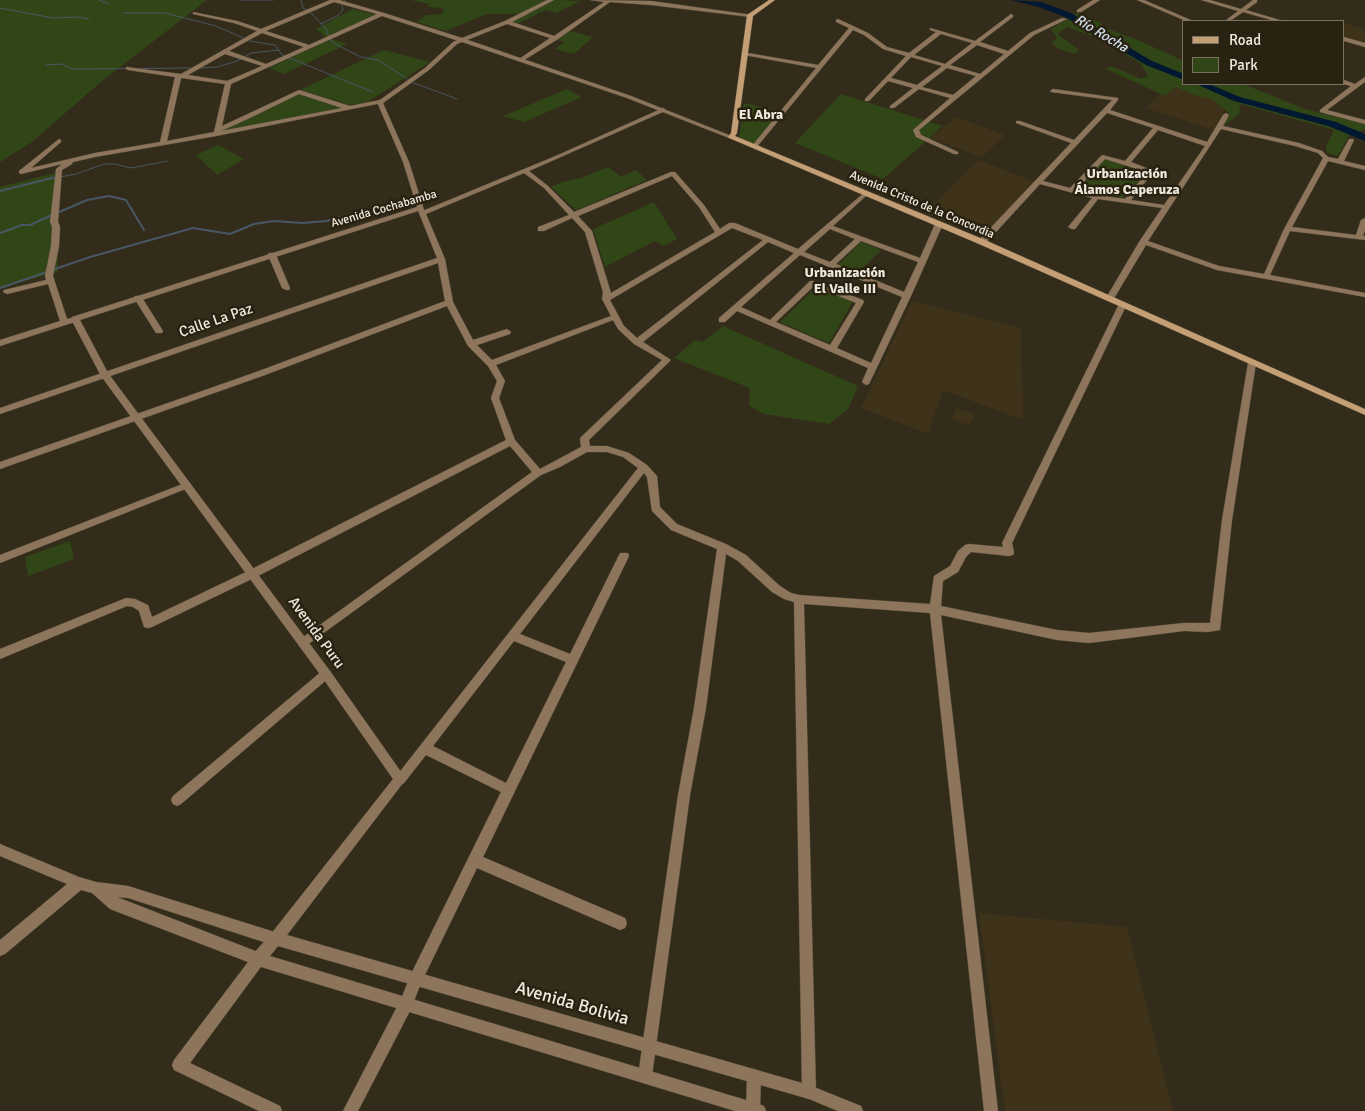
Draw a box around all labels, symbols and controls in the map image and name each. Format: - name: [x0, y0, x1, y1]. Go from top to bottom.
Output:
- water label: Río Rocha: [1071, 12, 1131, 56]
- legend: [1182, 20, 1345, 85]
- text: Road: [1229, 31, 1261, 49]
- text: Park: [1229, 56, 1258, 74]
- district label: El Abra: [739, 107, 783, 123]
- district label: Urbanización Álamos Caperuza: [1074, 166, 1180, 198]
- street label: Avenida Cristo de la Concordia: [848, 168, 996, 242]
- street label: Avenida Cochabamba: [329, 187, 439, 231]
- district label: Urbanización El Valle III: [805, 265, 885, 298]
- street label: Calle La Paz: [177, 300, 255, 342]
- street label: Avenida Puru: [284, 594, 348, 672]
- street label: Avenida Bolivia: [513, 977, 631, 1031]

